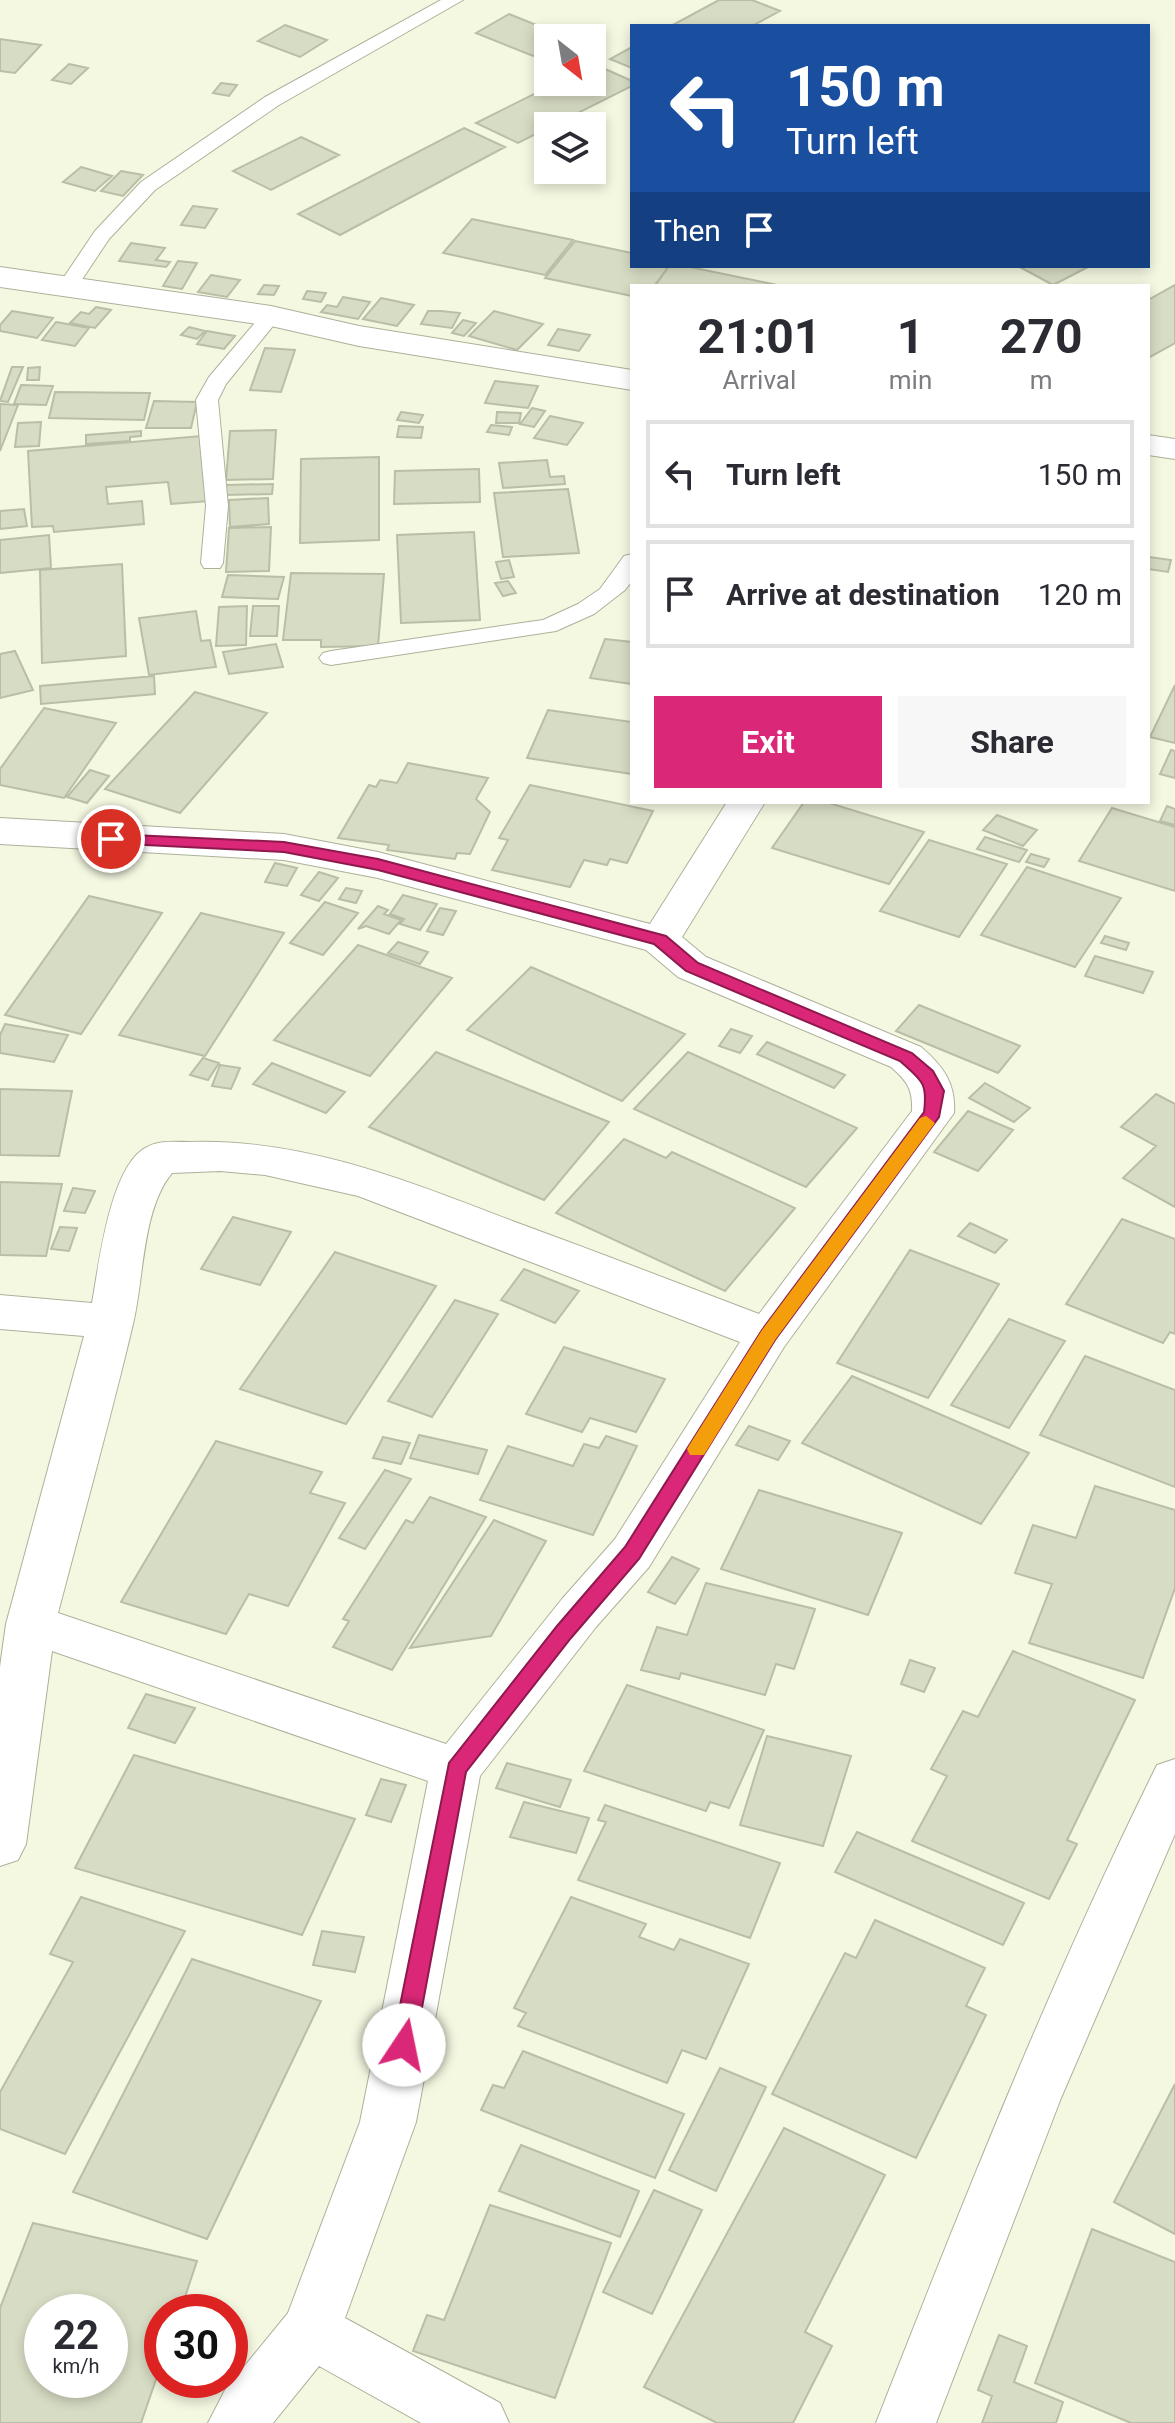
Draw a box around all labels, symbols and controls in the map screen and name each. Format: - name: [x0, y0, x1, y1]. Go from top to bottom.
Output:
- north arrow: [534, 24, 606, 96]
- map controls: [534, 24, 606, 184]
- text: 150 m: [786, 54, 945, 120]
- icon: left: [654, 56, 758, 160]
- button: layers: [534, 112, 606, 184]
- text: Turn left: [786, 121, 919, 163]
- icon: arrive: [737, 208, 781, 252]
- text: Then: [654, 213, 721, 248]
- text: 21:01: [698, 308, 821, 365]
- text: 1: [897, 308, 924, 365]
- text: 270: [1000, 308, 1082, 365]
- text: Arrival: [723, 365, 796, 395]
- text: min: [889, 365, 932, 395]
- text: m: [1030, 365, 1053, 395]
- icon: left: [658, 452, 702, 496]
- text: Turn left: [726, 457, 841, 492]
- text: 150 m: [1038, 457, 1122, 492]
- icon: arrive: [658, 572, 702, 616]
- text: Arrive at destination: [726, 577, 1000, 612]
- text: 120 m: [1038, 577, 1122, 612]
- button: Exit: [654, 696, 882, 788]
- button: Share: [898, 696, 1126, 788]
- pin: [77, 805, 145, 873]
- icon: arrive: [89, 817, 133, 861]
- position arrow: [362, 2003, 446, 2087]
- speed limit sign: 30: [144, 2294, 248, 2398]
- text: 22: [53, 2312, 99, 2359]
- text: km/h: [53, 2354, 99, 2378]

